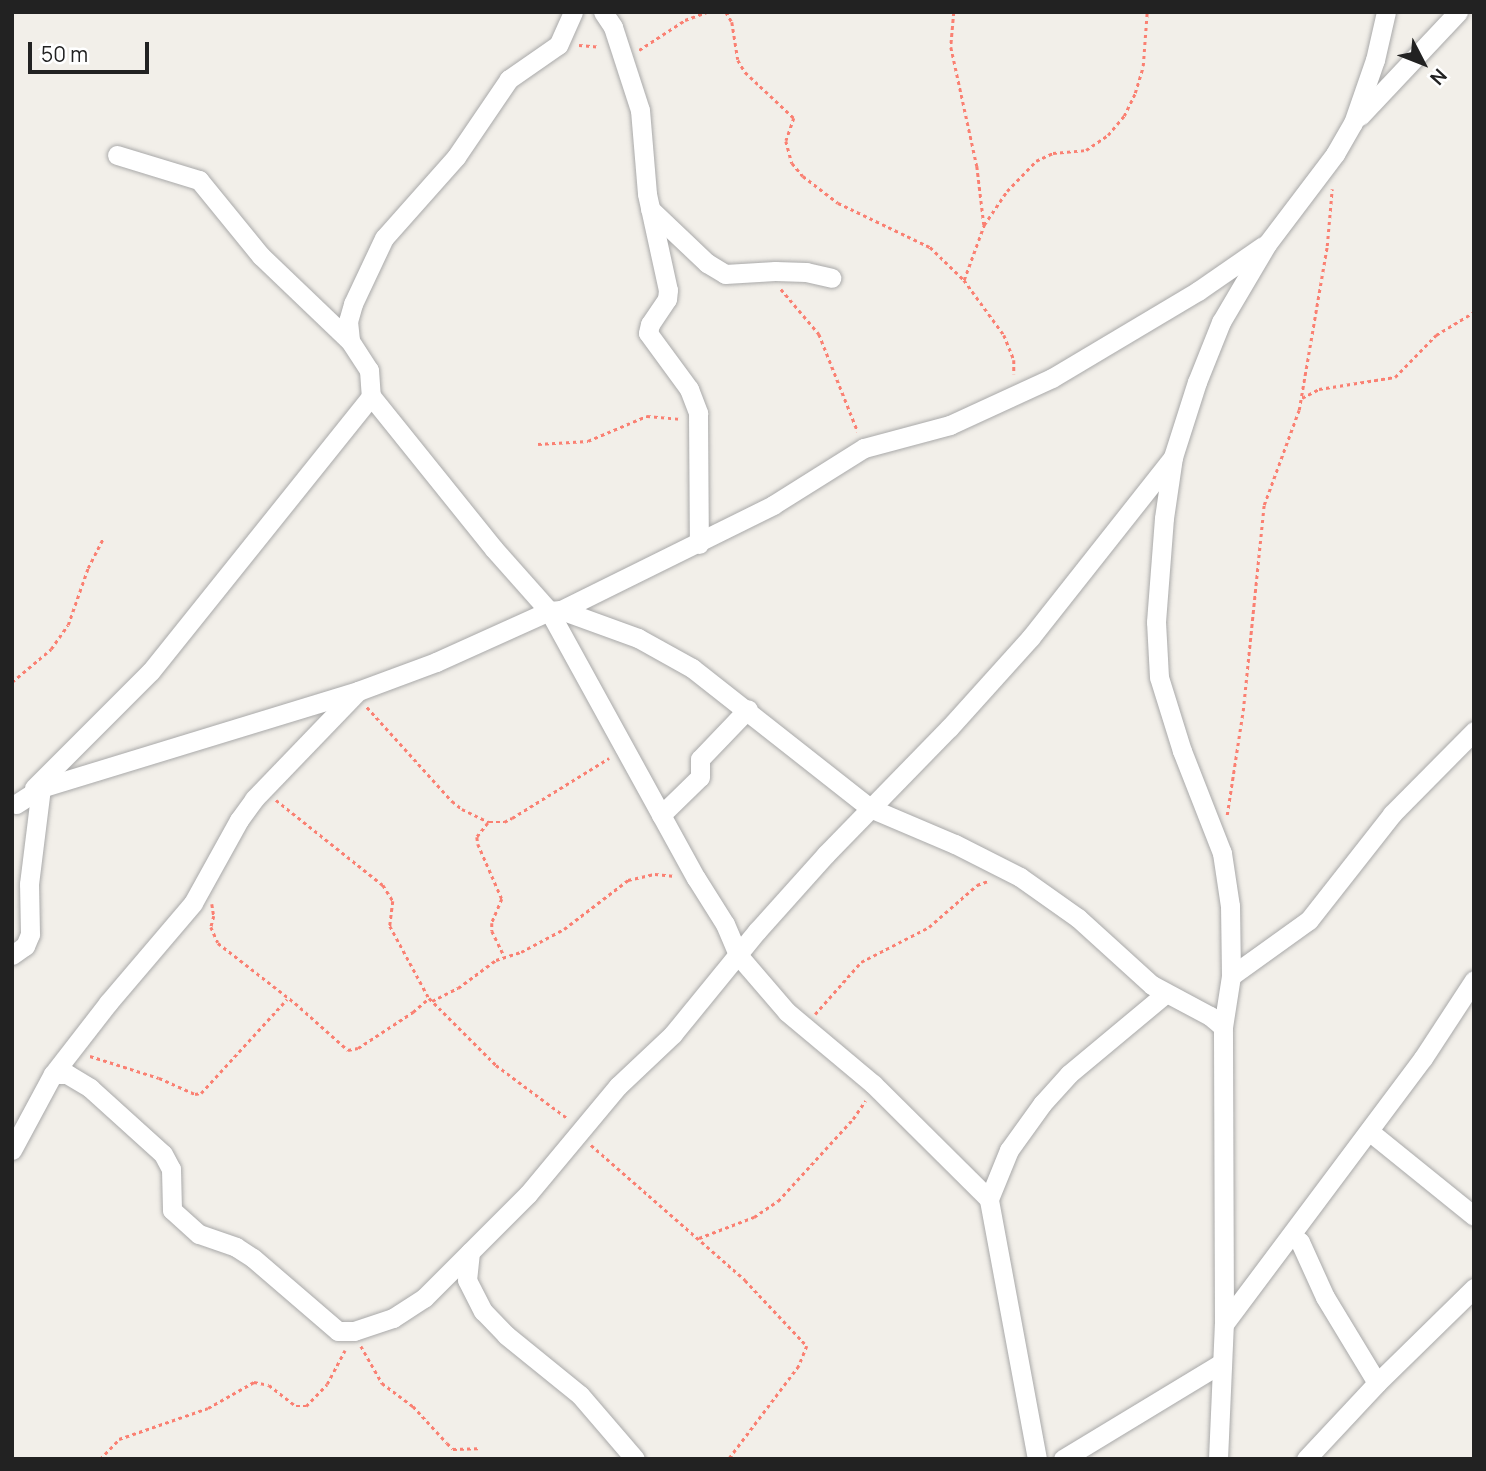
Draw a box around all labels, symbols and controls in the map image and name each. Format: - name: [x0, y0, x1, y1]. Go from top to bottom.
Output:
- scale bar: [32, 28, 152, 72]
- north arrow: [1388, 28, 1458, 98]
- text: 50 m: [41, 40, 88, 68]
- text: N: [1424, 63, 1453, 91]

